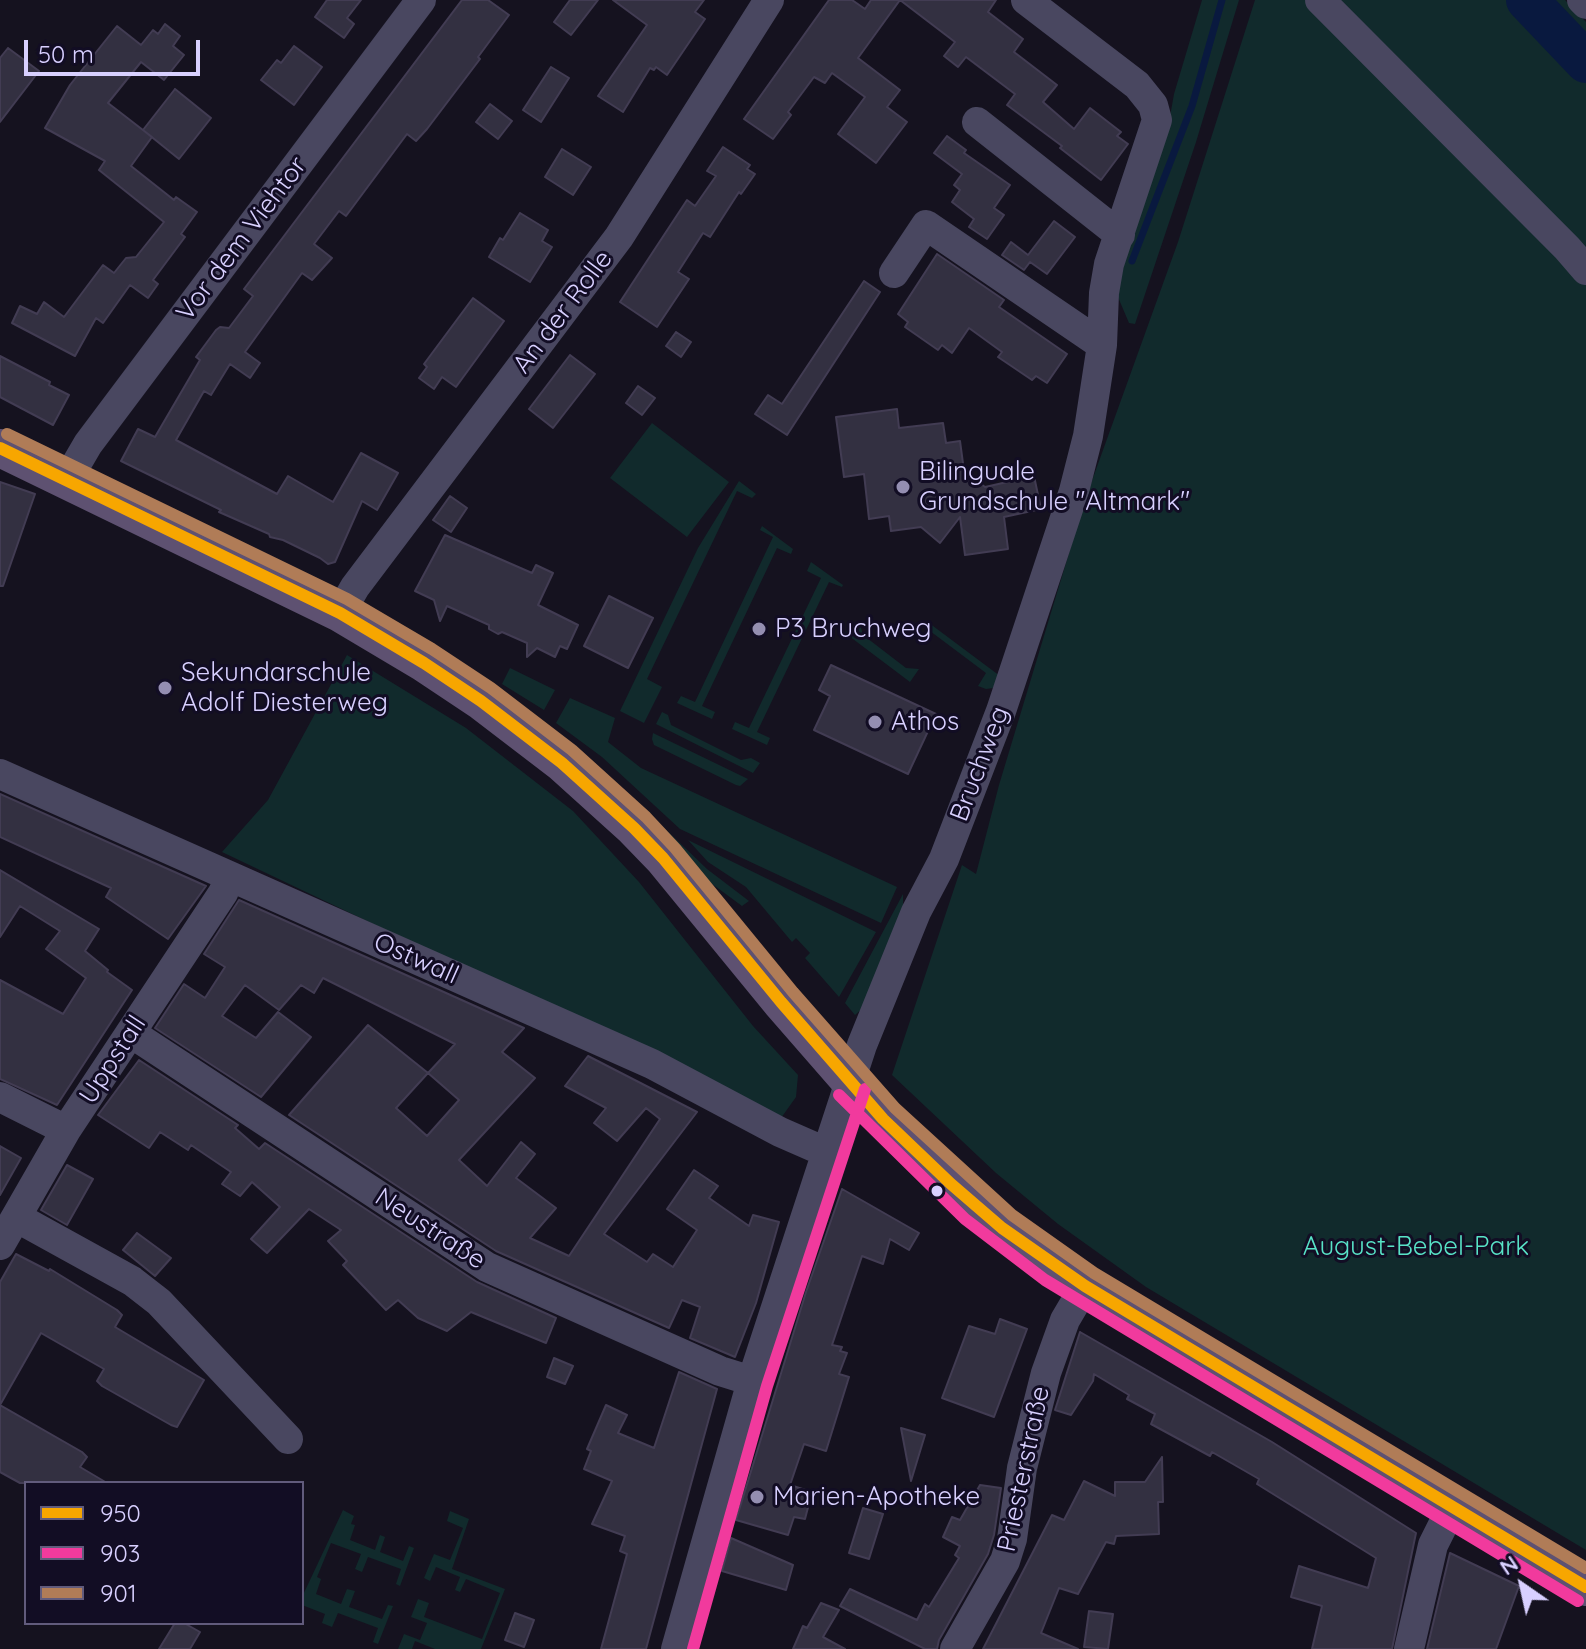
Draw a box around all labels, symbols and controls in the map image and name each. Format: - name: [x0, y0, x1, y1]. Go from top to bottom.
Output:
- scale bar: [28, 24, 204, 74]
- text: 50 m: [38, 39, 94, 69]
- street label: Vor dem Viehtor: [170, 151, 314, 327]
- street label: An der Rolle: [507, 244, 619, 380]
- place label: Bilinguale Grundschule "Altmark": [919, 456, 1190, 518]
- marker: Bilinguale Grundschule "Altmark": [894, 478, 912, 496]
- place label: P3 Bruchweg: [775, 613, 932, 645]
- marker: P3 Bruchweg: [750, 620, 768, 638]
- place label: Sekundarschule Adolf Diesterweg: [181, 657, 388, 718]
- marker: Sekundarschule Adolf Diesterweg: [156, 679, 174, 697]
- street label: Bruchweg: [944, 702, 1016, 826]
- place label: Athos: [891, 706, 959, 738]
- marker: Athos: [866, 713, 884, 731]
- street label: Ostwall: [369, 927, 463, 991]
- street label: Uppstall: [73, 1010, 153, 1110]
- street label: Neustraße: [369, 1182, 491, 1276]
- unlabelled marker: [929, 1183, 945, 1199]
- park label: August-Bebel-Park: [1303, 1231, 1529, 1263]
- street label: Priesterstraße: [991, 1383, 1057, 1555]
- legend: [24, 1481, 304, 1625]
- place label: Marien-Apotheke: [773, 1481, 980, 1513]
- marker: Marien-Apotheke: [748, 1488, 766, 1506]
- text: 950: [100, 1498, 141, 1528]
- text: 903: [100, 1538, 140, 1568]
- north arrow: [1482, 1545, 1562, 1625]
- text: N: [1494, 1549, 1523, 1581]
- text: 901: [100, 1578, 137, 1608]

